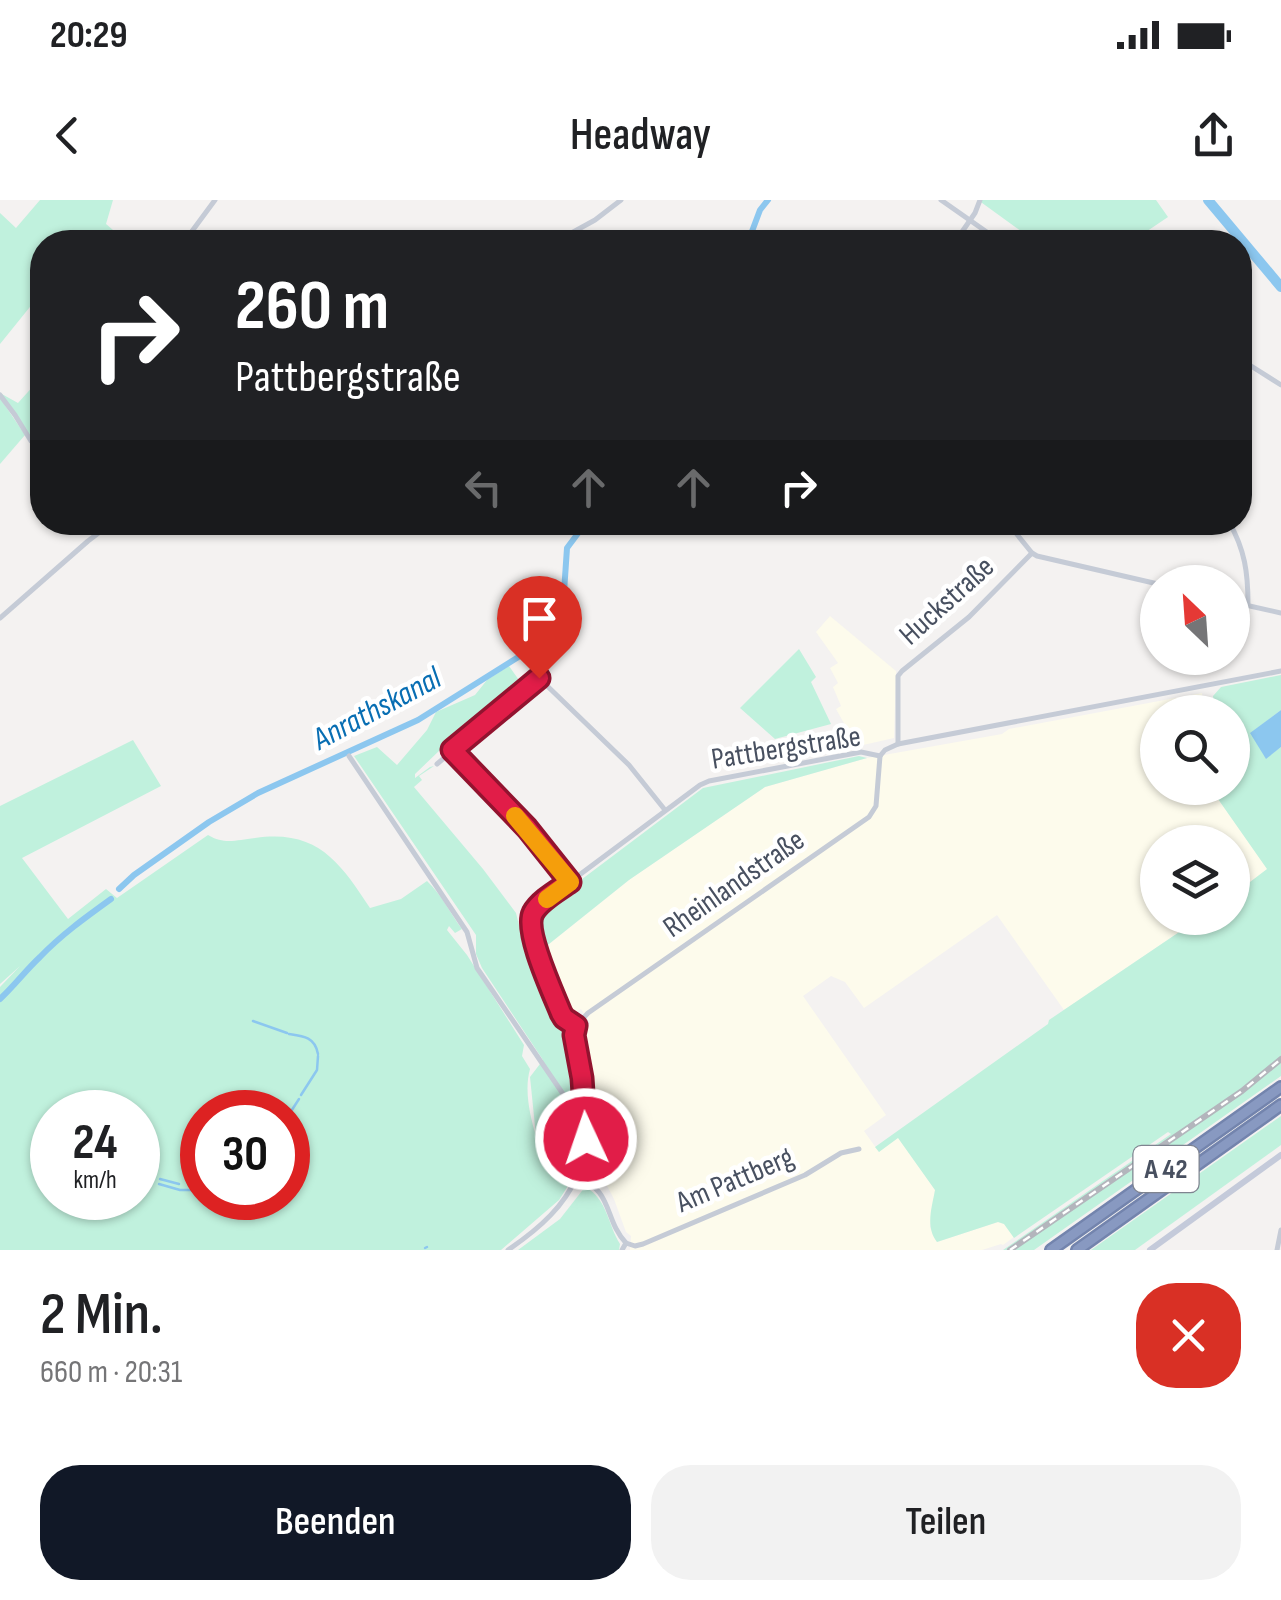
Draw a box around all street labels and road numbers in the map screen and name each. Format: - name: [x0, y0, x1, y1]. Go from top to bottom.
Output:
- street label: Huckstraße: [892, 549, 1002, 653]
- street label: Pattbergstraße: [709, 718, 863, 778]
- street label: Rheinlandstraße: [657, 822, 811, 946]
- street label: Am Pattberg: [670, 1139, 799, 1221]
- road number: A 42: [1134, 1146, 1198, 1192]

